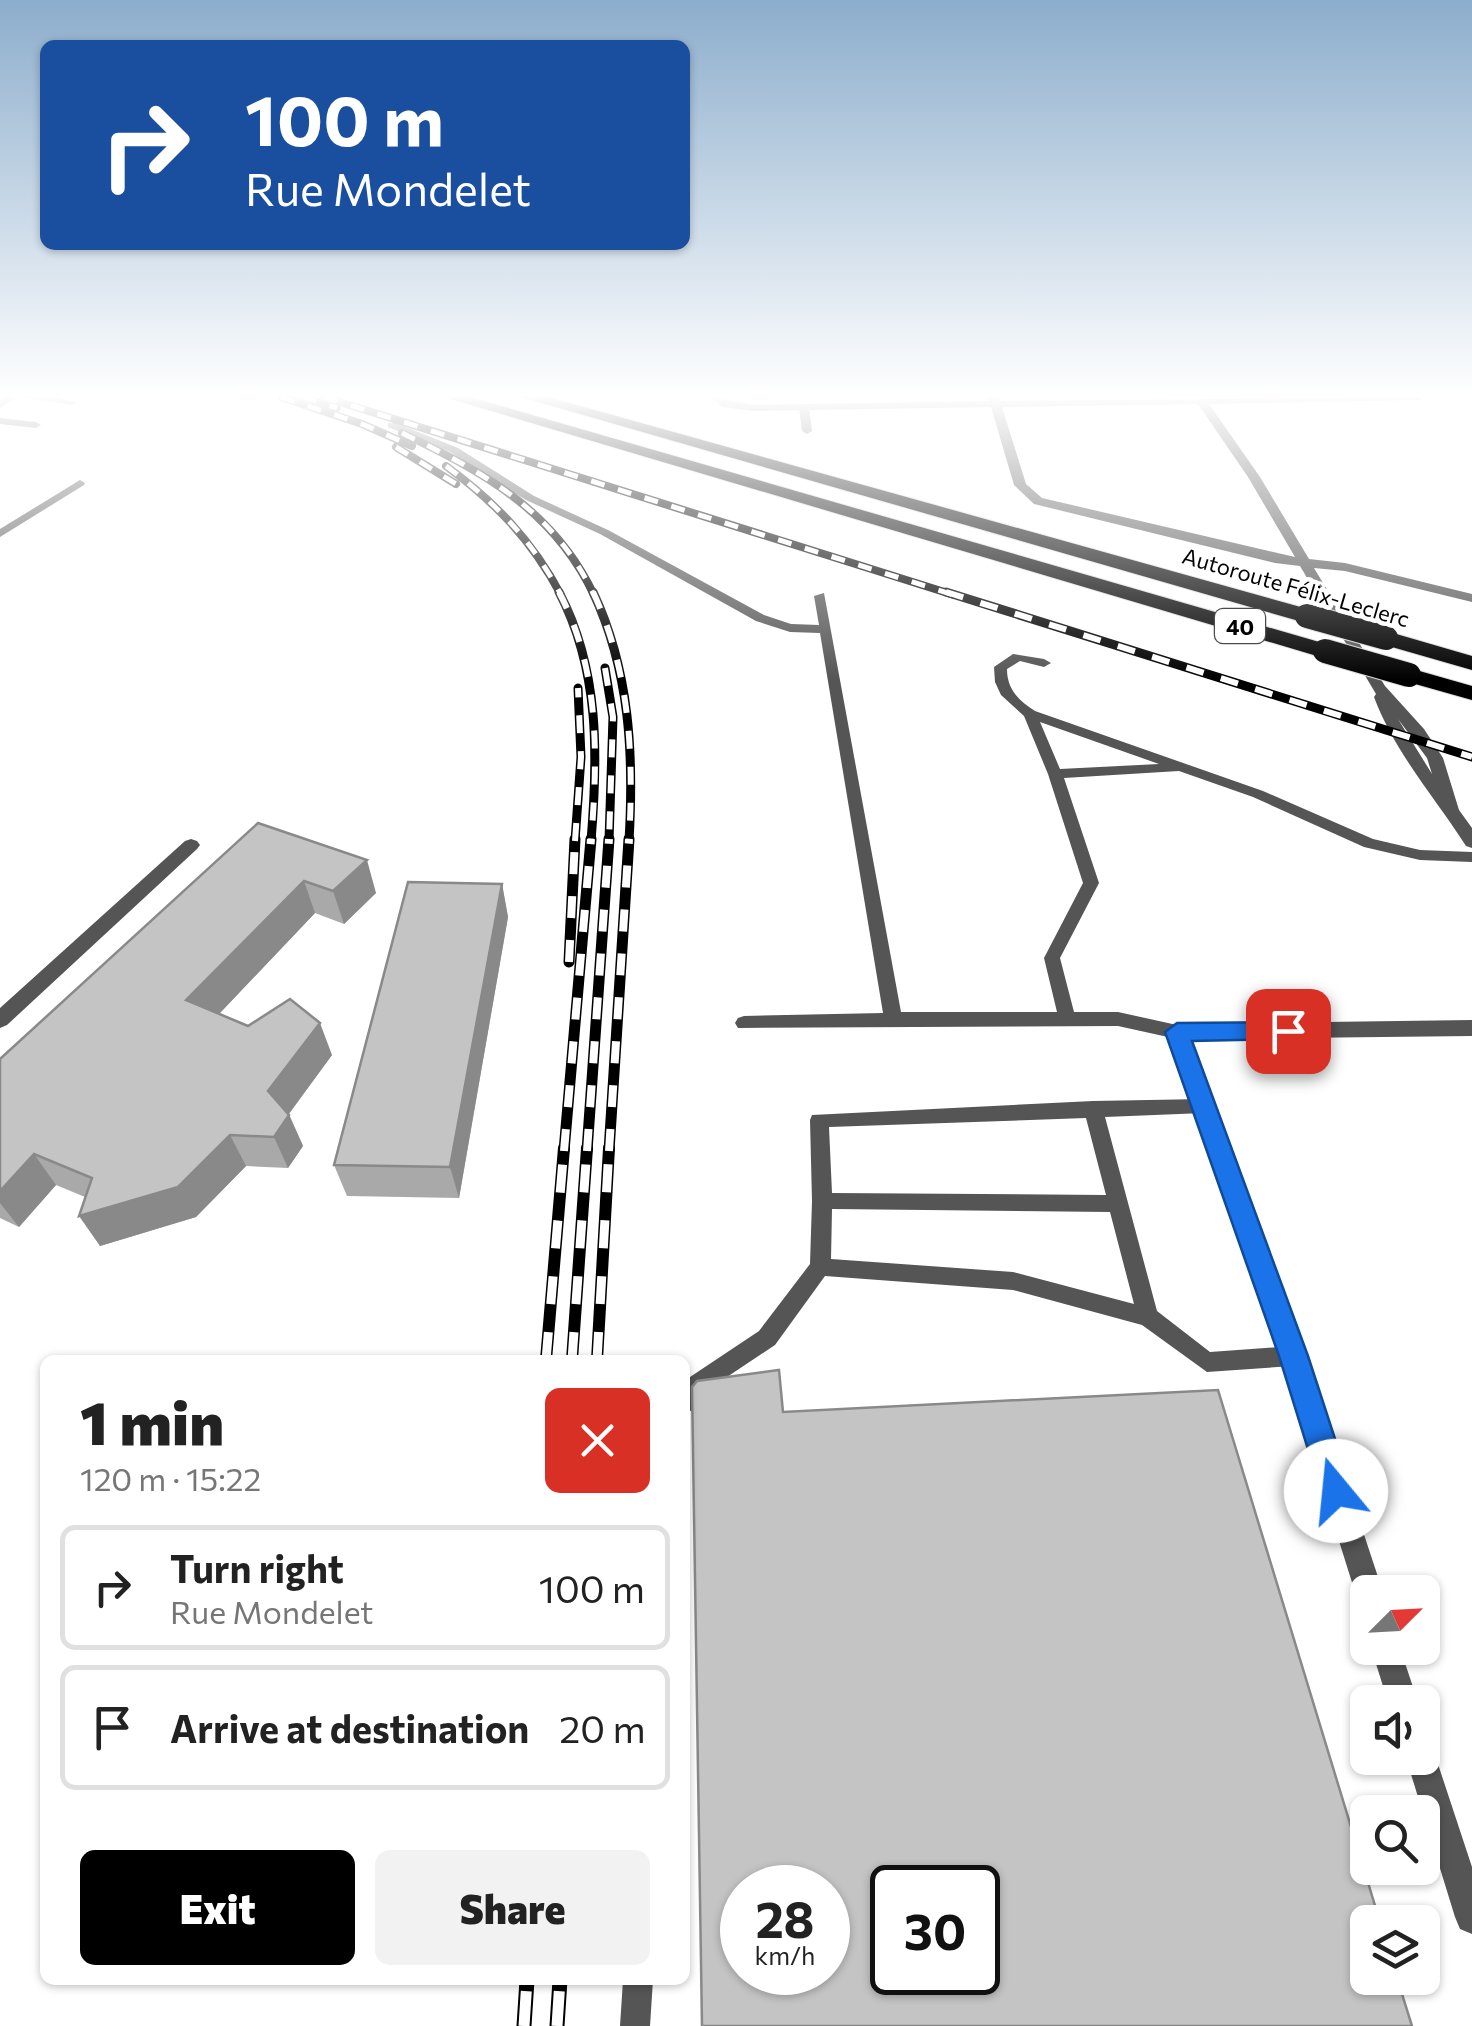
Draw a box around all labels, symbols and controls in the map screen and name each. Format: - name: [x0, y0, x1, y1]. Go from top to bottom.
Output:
- text: 100 m: [245, 75, 444, 160]
- icon: right: [80, 80, 210, 210]
- text: Rue Mondelet: [245, 160, 531, 215]
- street label: Autoroute Félix-Leclerc: [1179, 542, 1413, 632]
- road number: 40: [1215, 609, 1265, 643]
- pin: [1246, 989, 1331, 1074]
- icon: arrive: [1261, 1004, 1316, 1059]
- text: 1 min: [80, 1384, 224, 1457]
- button: close: [545, 1388, 650, 1493]
- position arrow: [1284, 1439, 1388, 1543]
- text: 120 m · 15:22: [80, 1458, 261, 1498]
- text: Turn right: [170, 1544, 344, 1591]
- icon: right: [85, 1560, 140, 1615]
- text: 100 m: [539, 1564, 645, 1611]
- north arrow: [1350, 1575, 1440, 1665]
- map controls: [1350, 1575, 1440, 1995]
- text: Rue Mondelet: [170, 1591, 373, 1631]
- button: sound: [1350, 1685, 1440, 1775]
- icon: arrive: [85, 1700, 140, 1755]
- text: Arrive at destination: [170, 1704, 529, 1751]
- text: 20 m: [559, 1704, 646, 1751]
- button: search: [1350, 1795, 1440, 1885]
- button: Exit: [80, 1850, 355, 1965]
- button: Share: [375, 1850, 650, 1965]
- speed limit sign: 30: [870, 1865, 1000, 1995]
- text: 28: [755, 1887, 815, 1948]
- button: layers: [1350, 1905, 1440, 1995]
- text: km/h: [755, 1940, 815, 1970]

